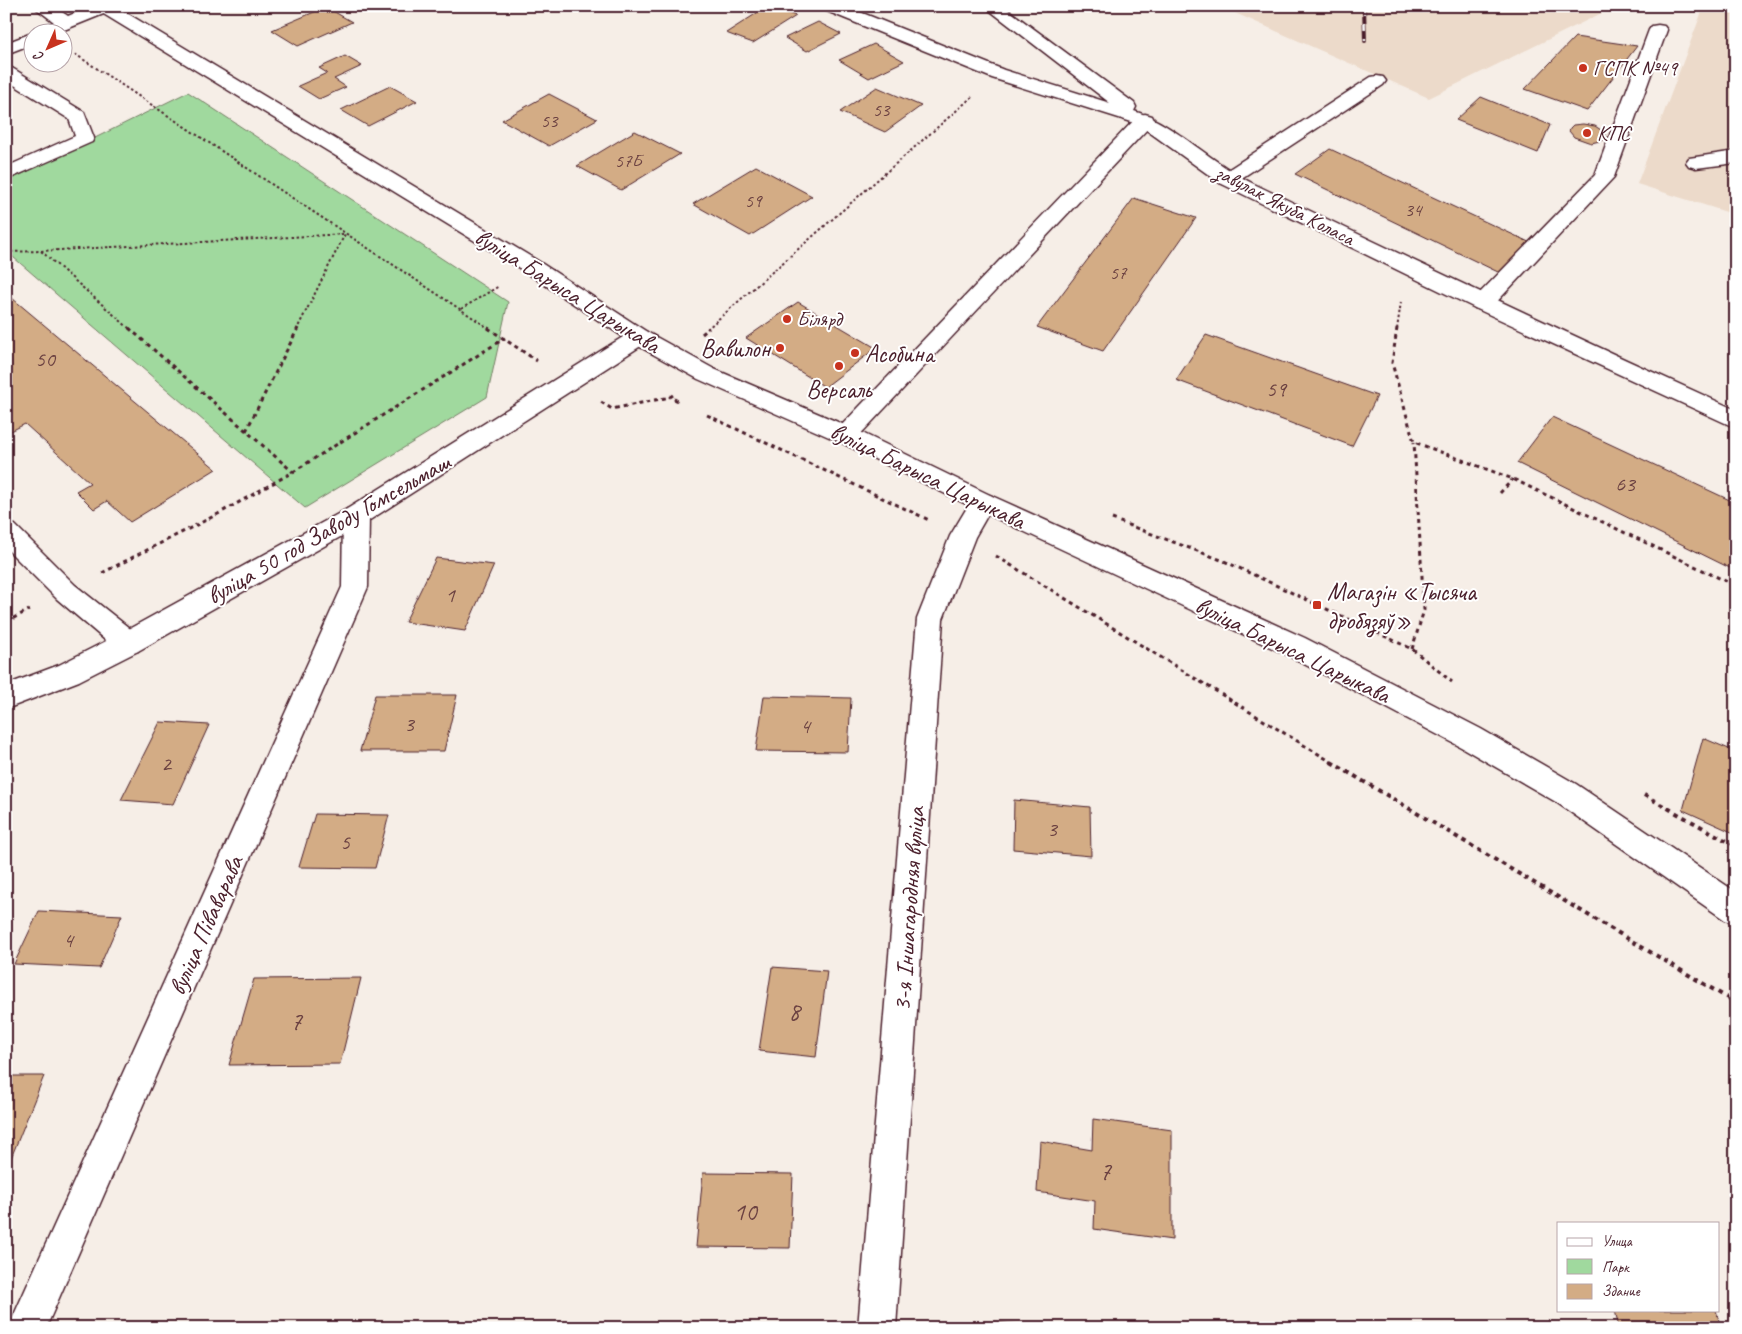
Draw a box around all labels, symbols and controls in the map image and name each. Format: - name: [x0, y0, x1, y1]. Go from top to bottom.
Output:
- north arrow: [22, 22, 72, 72]
- text: С: [29, 47, 48, 65]
- place label: ГСПК №49: [1593, 55, 1679, 81]
- marker: ГСПК №49: [1577, 62, 1589, 74]
- house number: 53: [872, 98, 891, 122]
- house number: 53: [540, 109, 559, 133]
- place label: КПС: [1597, 120, 1633, 146]
- marker: КПС: [1581, 127, 1593, 139]
- house number: 57Б: [615, 149, 645, 173]
- street label: завулак Якуба Коласа: [1208, 158, 1360, 253]
- house number: 59: [744, 189, 763, 213]
- house number: 34: [1404, 198, 1424, 222]
- street label: вуліца Барыса Царыкава: [469, 221, 668, 362]
- house number: 57: [1109, 261, 1128, 285]
- place label: Білярд: [797, 306, 844, 332]
- marker: Білярд: [781, 313, 793, 325]
- place label: Вавилон: [701, 333, 772, 365]
- place label: Асобина: [865, 338, 936, 370]
- marker: Вавилон: [774, 342, 786, 354]
- house number: 50: [35, 345, 57, 373]
- marker: Асобина: [849, 347, 861, 359]
- marker: Версаль: [833, 360, 845, 372]
- place label: Версаль: [806, 374, 874, 406]
- house number: 59: [1266, 375, 1288, 403]
- street label: вуліца Барыса Царыкава: [825, 415, 1032, 538]
- street label: вуліца 50 год Заводу Гомсельмаш: [201, 445, 457, 612]
- house number: 63: [1615, 470, 1637, 498]
- place label: Магазін «Тысяча дробязяў»: [1327, 576, 1478, 638]
- house number: 1: [445, 581, 456, 609]
- street label: вуліца Барыса Царыкава: [1190, 589, 1397, 712]
- marker: Магазін «Тысяча дробязяў»: [1311, 599, 1323, 611]
- house number: 3: [404, 710, 416, 738]
- house number: 4: [800, 712, 812, 740]
- house number: 2: [161, 750, 173, 778]
- street label: 3-я Іншагародняя вуліца: [886, 804, 932, 1012]
- house number: 3: [1047, 815, 1059, 843]
- house number: 5: [340, 828, 351, 856]
- street label: вуліца Піваварава: [161, 849, 252, 1000]
- house number: 4: [63, 926, 75, 954]
- house number: 8: [788, 995, 802, 1028]
- house number: 7: [290, 1005, 303, 1038]
- house number: 7: [1099, 1155, 1112, 1188]
- house number: 10: [733, 1195, 759, 1228]
- legend: [1557, 1222, 1720, 1312]
- text: Улица: [1602, 1232, 1633, 1251]
- text: Парк: [1602, 1258, 1630, 1277]
- text: Здание: [1602, 1282, 1641, 1301]

